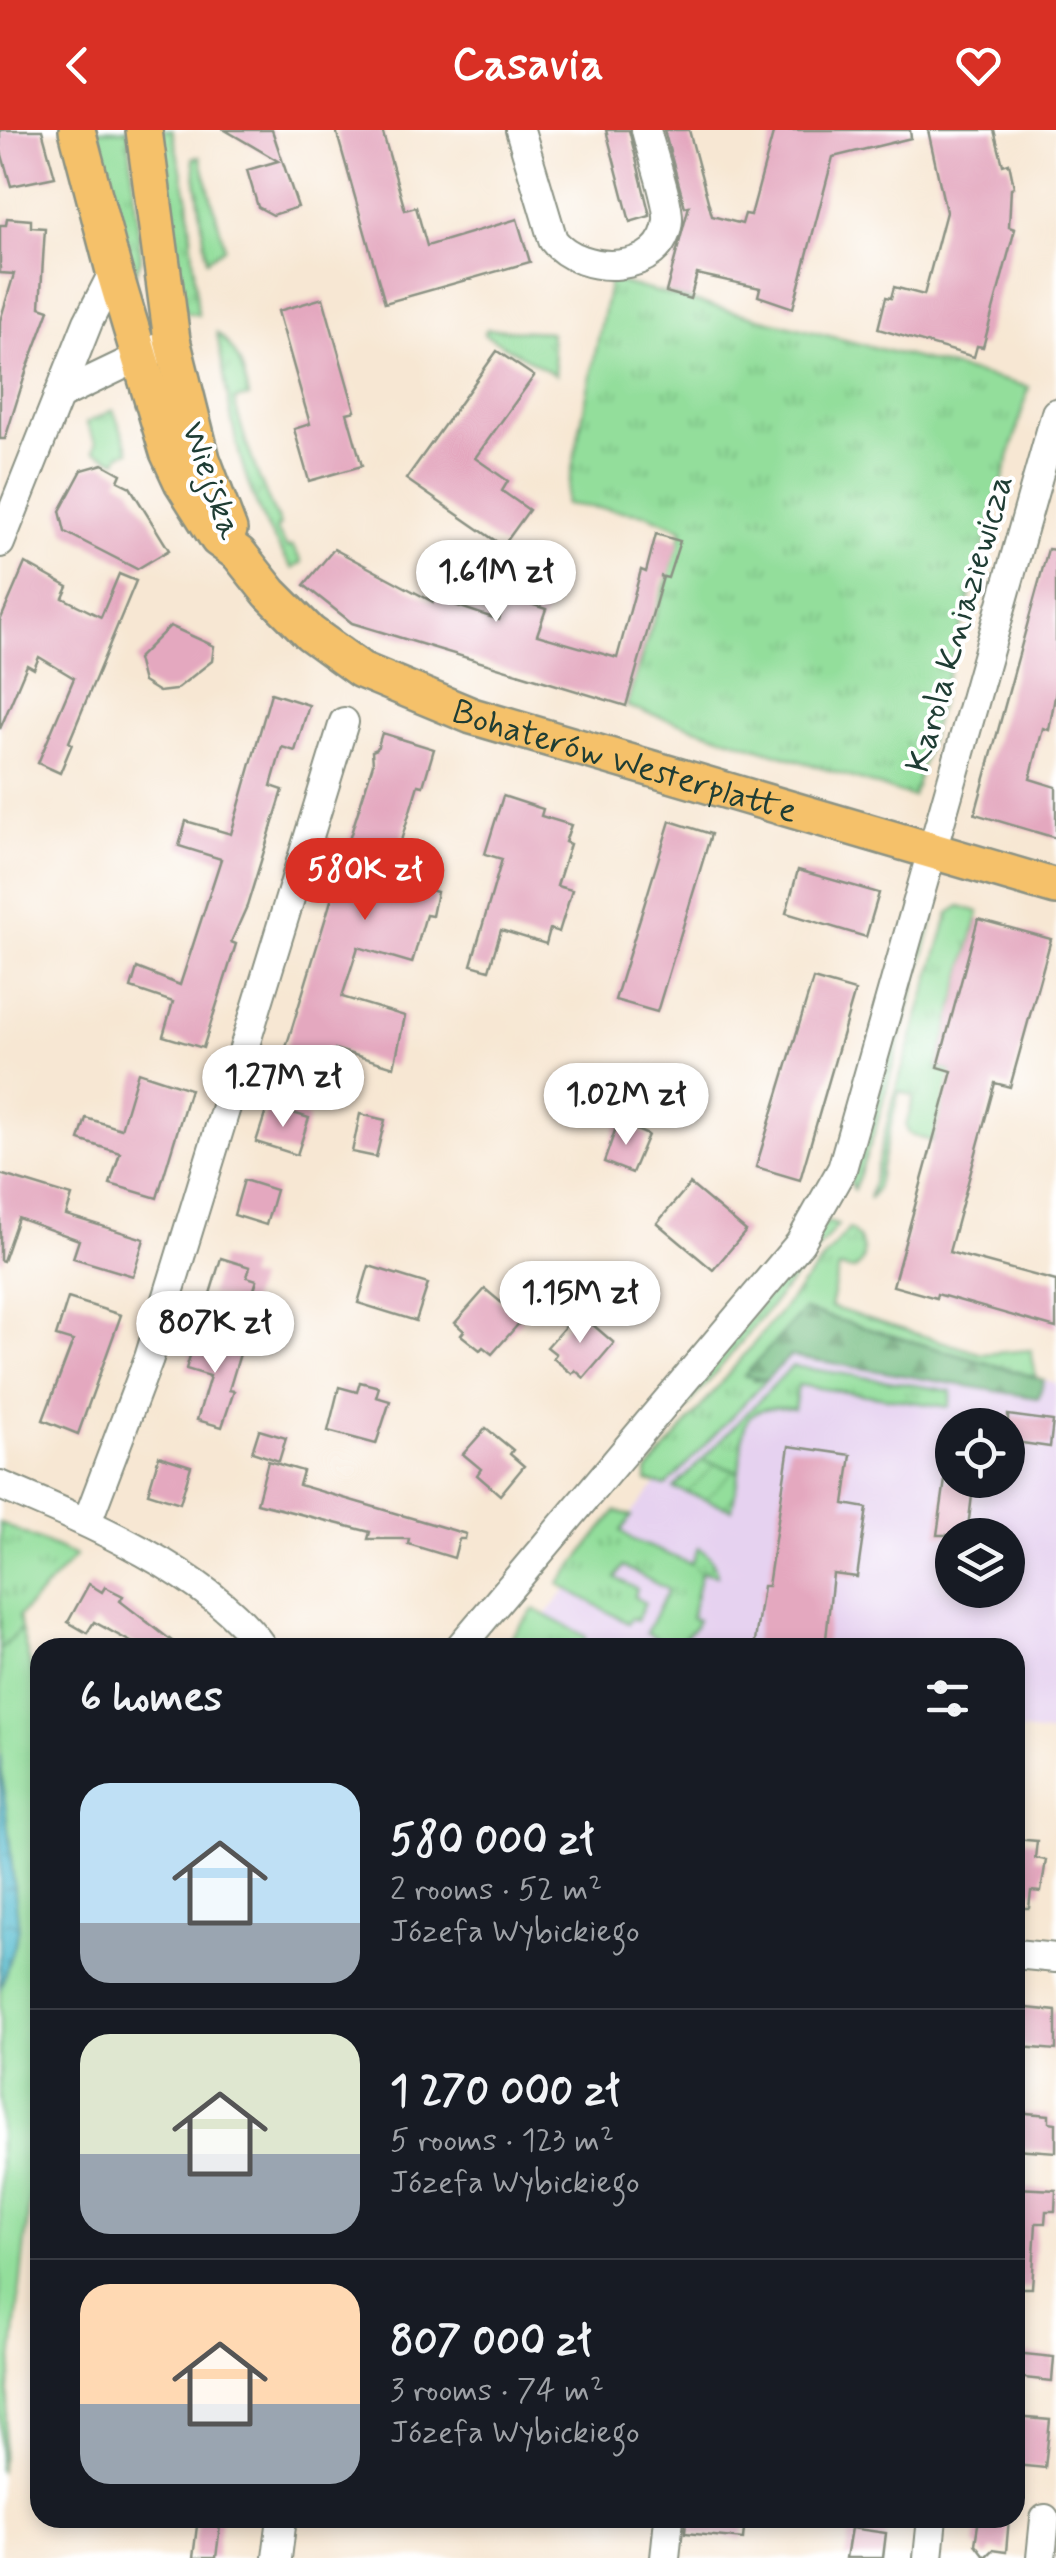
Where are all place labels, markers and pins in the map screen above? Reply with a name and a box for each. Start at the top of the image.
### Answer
pin: 1.61M zł [393,540,599,625]
pin: 580K zł [273,838,457,923]
pin: 1.27M zł [180,1045,386,1130]
pin: 1.02M zł [523,1063,729,1148]
pin: 1.15M zł [477,1261,683,1346]
pin: 807K zł [123,1291,307,1376]

